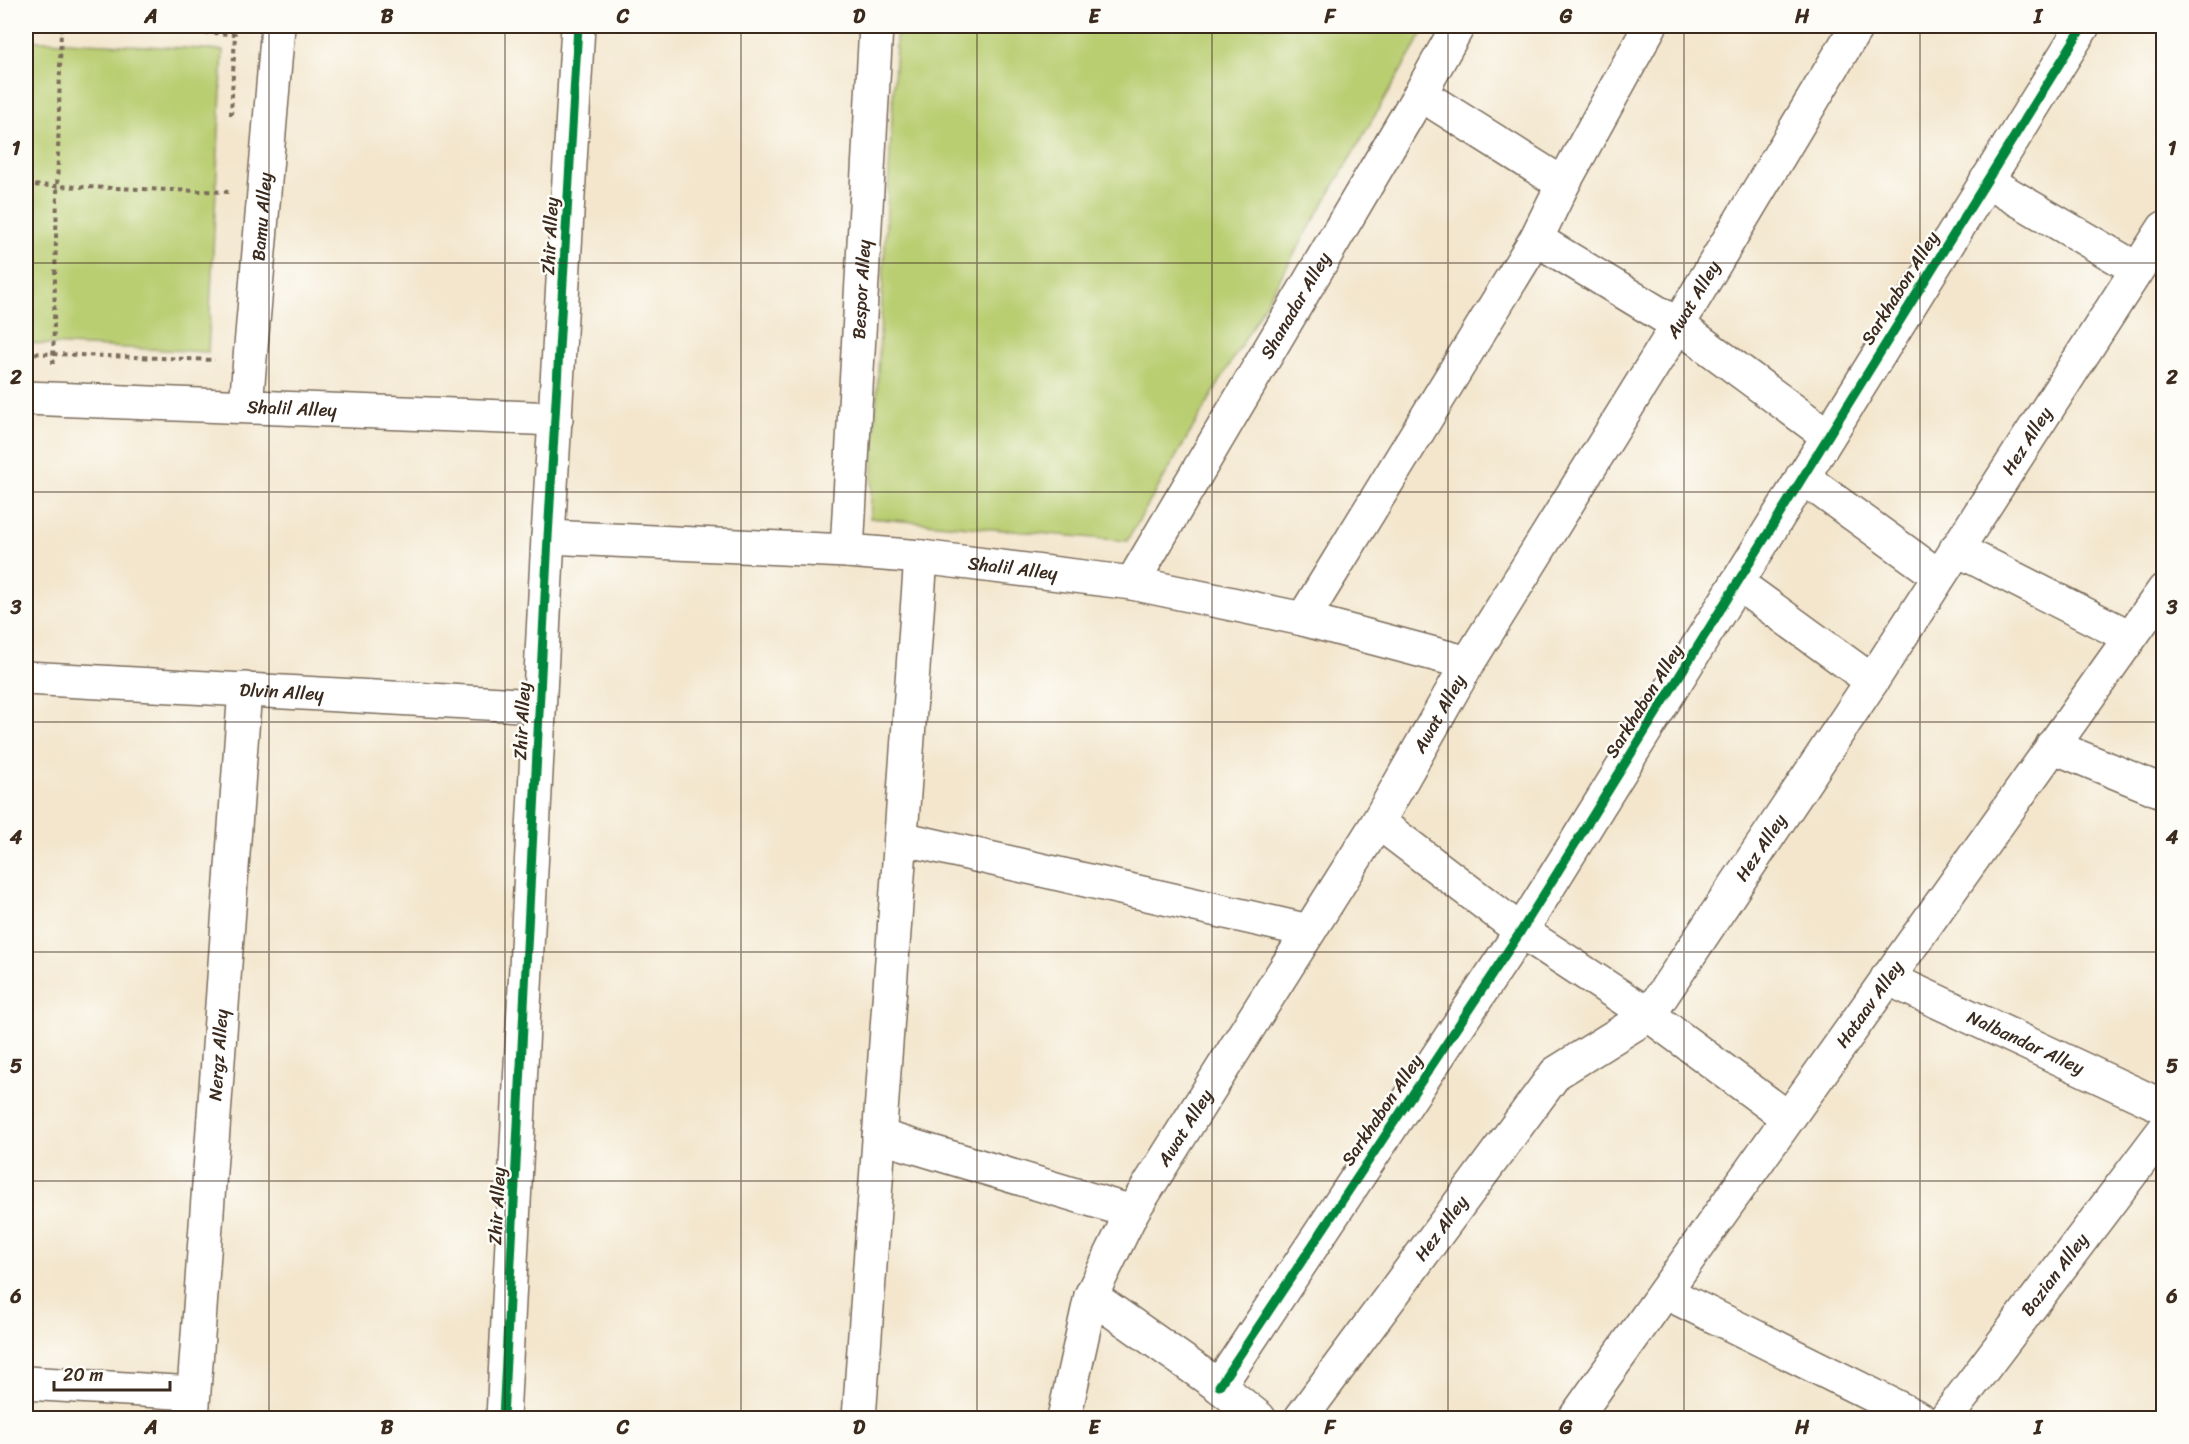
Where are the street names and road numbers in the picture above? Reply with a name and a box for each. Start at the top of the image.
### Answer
street label: Bamu Alley [242,170,282,262]
street label: Zhir Alley [532,196,568,276]
street label: Sarkhabon Alley [1852,224,1948,351]
street label: Bespor Alley [843,238,880,340]
street label: Shanadar Alley [1251,245,1340,365]
street label: Awat Alley [1657,254,1730,346]
street label: Shalil Alley [246,391,338,426]
street label: Hez Alley [1993,400,2061,481]
street label: Shalil Alley [966,547,1060,590]
street label: Sarkhabon Alley [1596,637,1692,764]
street label: Awat Alley [1404,668,1475,760]
street label: Dlvin Alley [239,674,325,710]
street label: Zhir Alley [504,681,540,761]
street label: Hez Alley [1726,806,1796,888]
street label: Hataav Alley [1827,953,1912,1055]
street label: Nalbandar Alley [1962,1001,2090,1084]
street label: Nergz Alley [199,1007,238,1102]
street label: Sarkhabon Alley [1333,1047,1432,1173]
street label: Awat Alley [1148,1082,1222,1174]
street label: Zhir Alley [479,1166,515,1246]
street label: Hez Alley [1406,1188,1477,1268]
street label: Bazian Alley [2012,1225,2097,1323]

